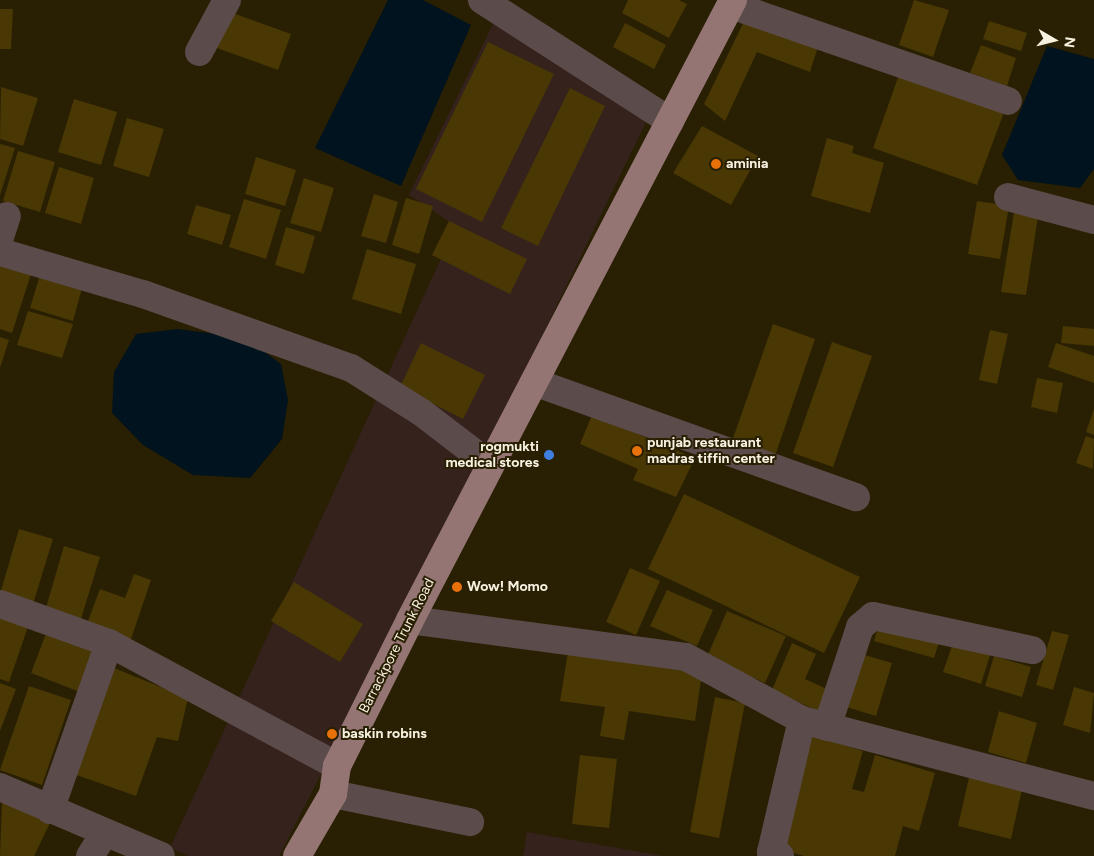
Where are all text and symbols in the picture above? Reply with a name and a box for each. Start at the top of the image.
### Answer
north arrow [1029,15,1079,65]
text: N [1060,36,1079,49]
place label: aminia [726,156,768,172]
marker: aminia [710,158,722,170]
place label: punjab restaurant madras tiffin center [647,435,775,468]
place label: rogmukti medical stores [445,439,539,472]
marker: punjab restaurant madras tiffin center [631,445,643,457]
marker: rogmukti medical stores [543,449,555,461]
street label: Barrackpore Trunk Road [356,576,438,716]
place label: Wow! Momo [467,579,548,595]
marker: Wow! Momo [451,581,463,593]
place label: baskin robins [342,726,427,742]
marker: baskin robins [326,728,338,740]

